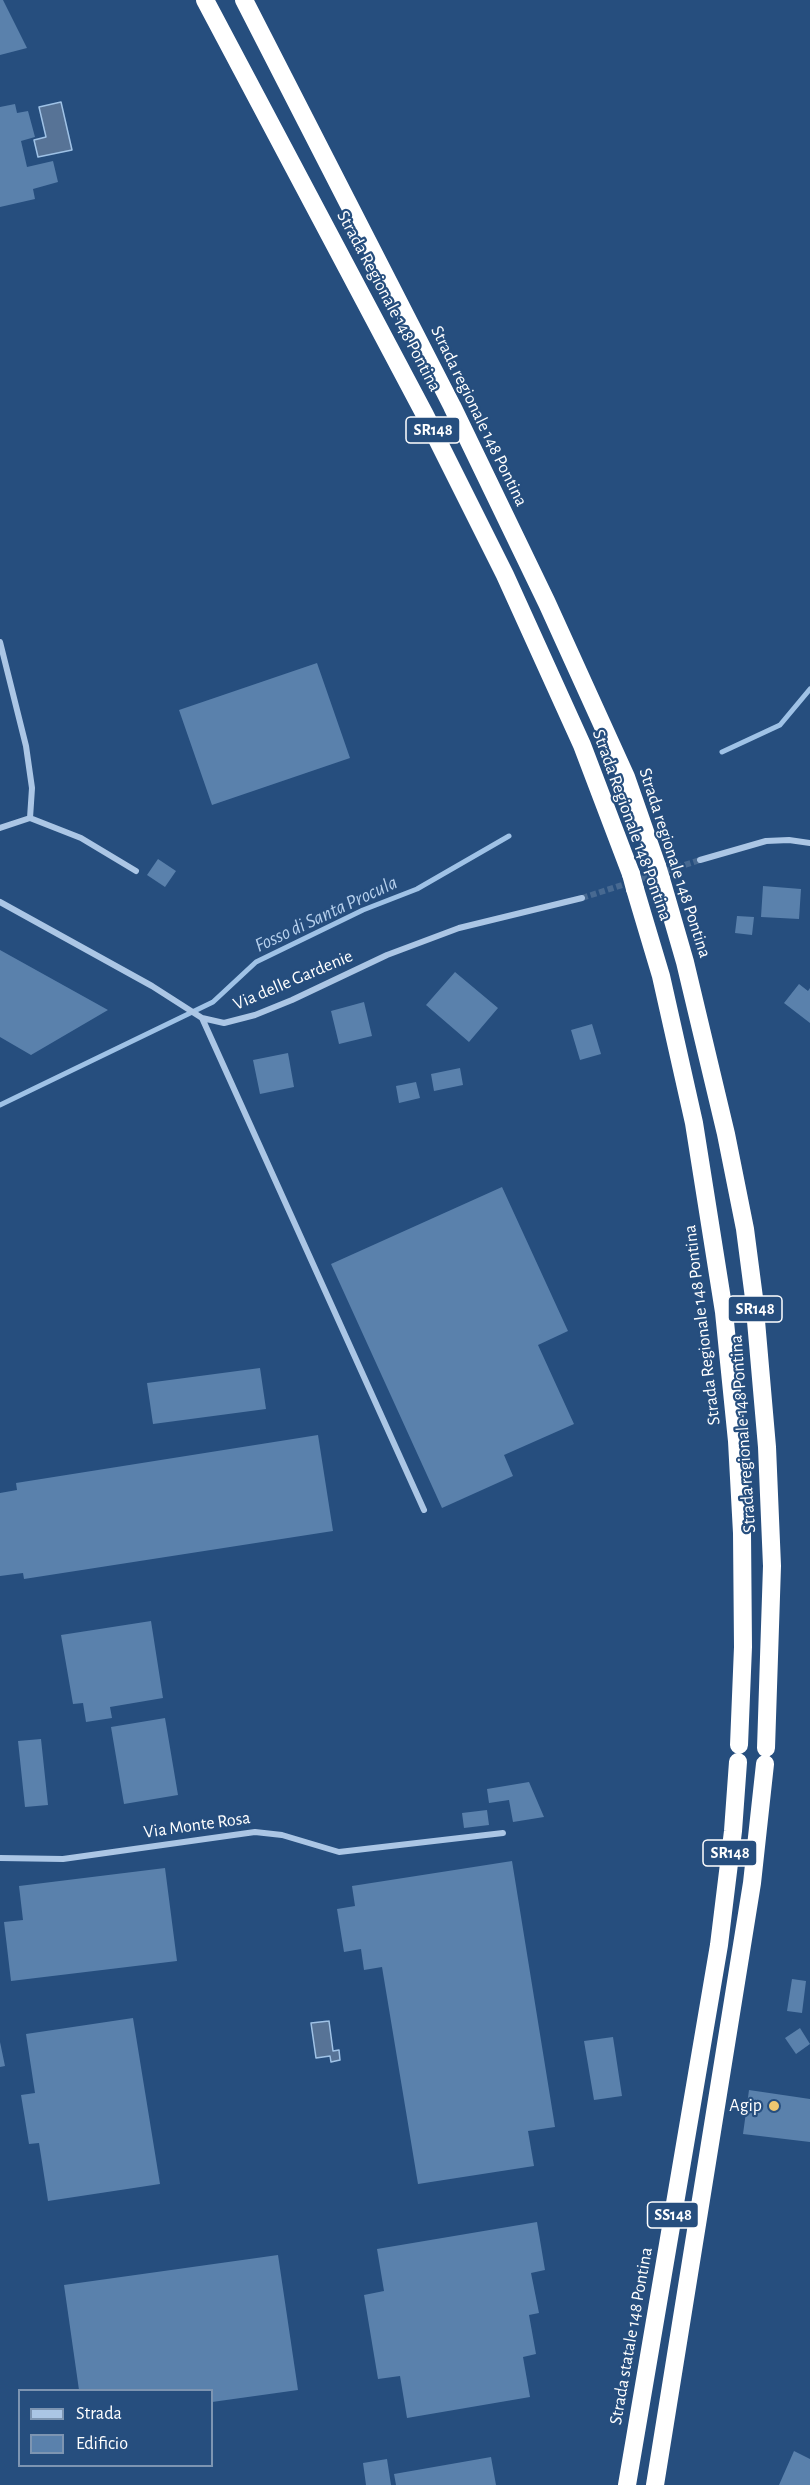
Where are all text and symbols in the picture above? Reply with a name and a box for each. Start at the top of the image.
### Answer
street label: Strada Regionale 148 Pontina [332,207,446,395]
street label: Strada regionale 148 Pontina [426,322,532,510]
road number: SR148 [406,417,460,443]
street label: Strada Regionale 148 Pontina [587,726,677,924]
street label: Strada regionale 148 Pontina [634,765,716,961]
water label: Fosso di Santa Procula [251,870,401,958]
street label: Via delle Gardenie [230,945,356,1015]
street label: Strada Regionale 148 Pontina [679,1223,725,1427]
road number: SR148 [728,1296,782,1322]
street label: Strada regionale 148 Pontina [725,1334,761,1534]
street label: Via Monte Rosa [142,1807,252,1843]
road number: SR148 [703,1840,757,1866]
place label: Agip [729,2095,762,2117]
marker: Agip [767,2099,781,2113]
road number: SS148 [648,2202,698,2228]
street label: Strada statale 148 Pontina [605,2246,657,2426]
legend [18,2389,213,2467]
text: Strada [76,2405,122,2423]
text: Edificio [76,2435,128,2453]

